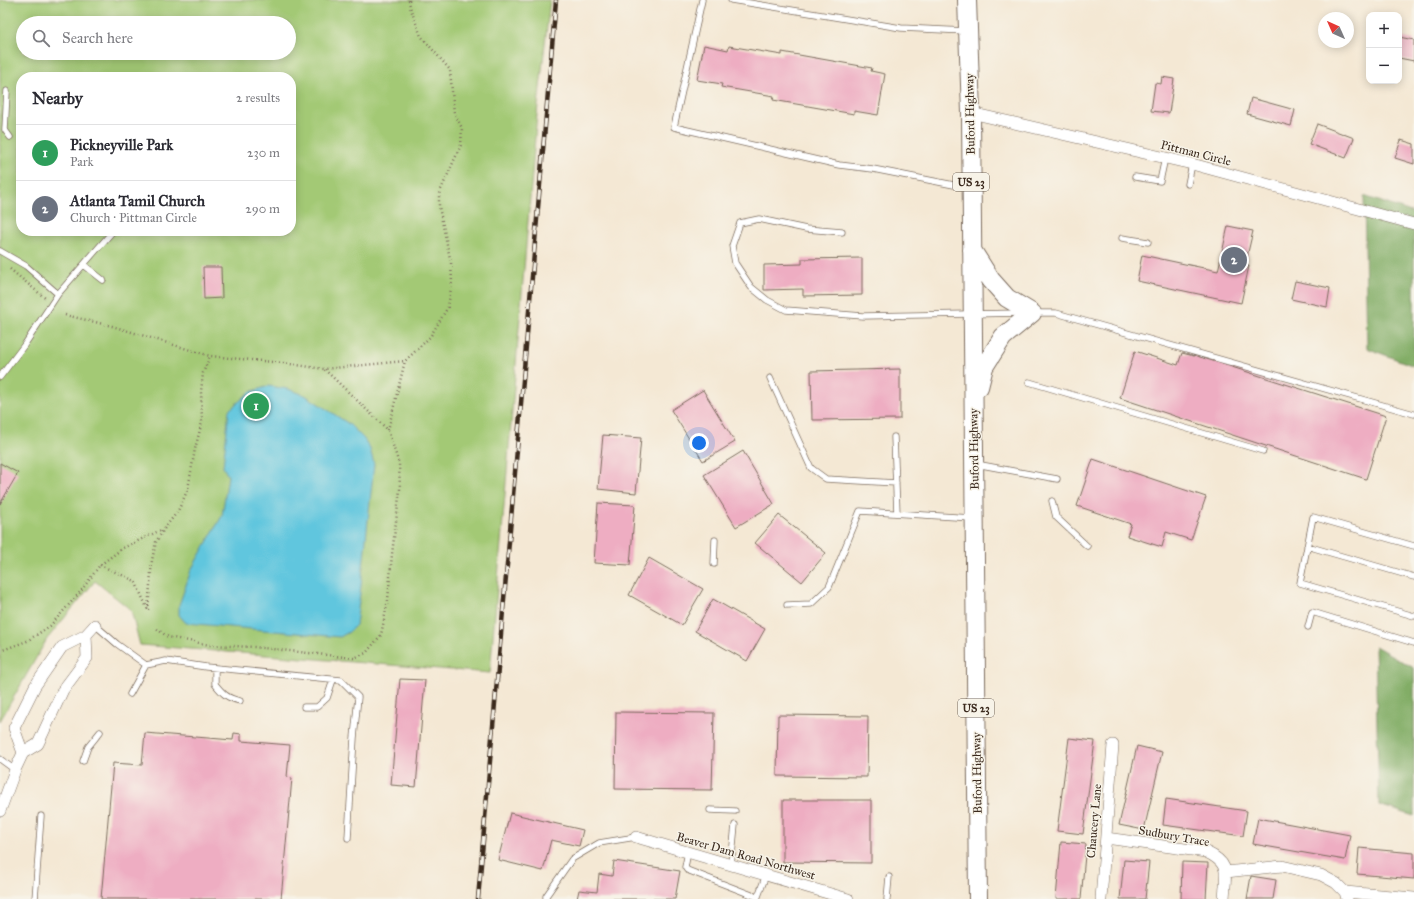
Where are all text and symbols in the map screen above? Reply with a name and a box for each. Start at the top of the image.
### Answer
north arrow [1318,12,1354,48]
map controls [1366,12,1402,84]
button: + [1366,12,1402,48]
search box [16,16,296,60]
icon: search [30,27,52,49]
text: Search here [62,29,133,47]
button: − [1366,48,1402,84]
street label: Buford Highway [962,73,979,155]
text: Nearby [32,88,83,109]
text: 2 results [236,90,280,106]
text: Pickneyville Park [70,136,173,154]
street label: Pittman Circle [1159,137,1233,169]
text: 1 [42,145,48,161]
text: 230 m [247,145,280,161]
text: Park [70,154,94,170]
road number: US 23 [953,173,989,191]
text: Atlanta Tamil Church [70,192,205,210]
text: 2 [42,201,48,217]
text: 290 m [245,201,280,217]
text: Church · Pittman Circle [70,210,197,226]
pin: 2 [1221,245,1247,275]
pin: 1 [243,391,269,421]
street label: Buford Highway [966,408,983,490]
your location [689,433,709,453]
road number: US 23 [958,699,994,717]
street label: Buford Highway [969,732,986,814]
street label: Chaucery Lane [1084,783,1104,859]
street label: Sudbury Trace [1137,823,1211,849]
street label: Beaver Dam Road Northwest [675,829,818,883]

